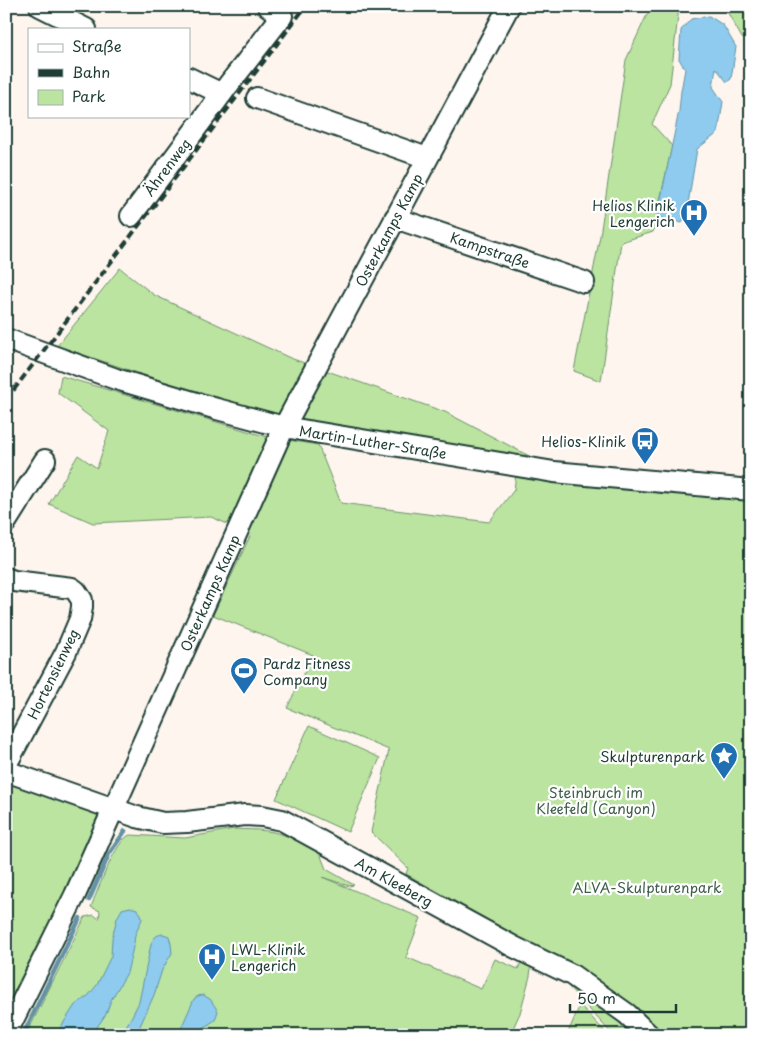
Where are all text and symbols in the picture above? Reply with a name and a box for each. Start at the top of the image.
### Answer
legend [28,28,190,118]
text: Straße [72,34,122,57]
text: Bahn [72,60,110,83]
text: Park [72,84,106,107]
street label: Ährenweg [138,134,196,200]
street label: Osterkamps Kamp [350,170,428,290]
place label: Helios Klinik Lengerich [592,195,675,232]
hospital icon: Helios Klinik Lengerich [679,198,709,237]
street label: Kampstraße [447,227,533,273]
street label: Martin-Luther-Straße [298,420,448,464]
bus stop icon: Helios-Klinik [630,426,660,465]
place label: Helios-Klinik [541,431,626,452]
street label: Osterkamps Kamp [175,531,245,655]
street label: Hortensienweg [22,625,84,723]
place label: Pardz Fitness Company [263,653,351,690]
sports icon: Pardz Fitness Company [229,656,259,695]
place icon: Skulpturenpark [709,741,739,780]
place label: Skulpturenpark [600,746,705,767]
park label: Steinbruch im Kleefeld (Canyon) [536,782,656,819]
street label: Am Kleeberg [351,852,437,912]
park label: ALVA-Skulpturenpark [572,877,722,898]
place label: LWL-Klinik Lengerich [231,939,306,976]
hospital icon: LWL-Klinik Lengerich [197,942,227,981]
scale bar [570,981,676,1013]
text: 50 m [577,986,616,1009]

